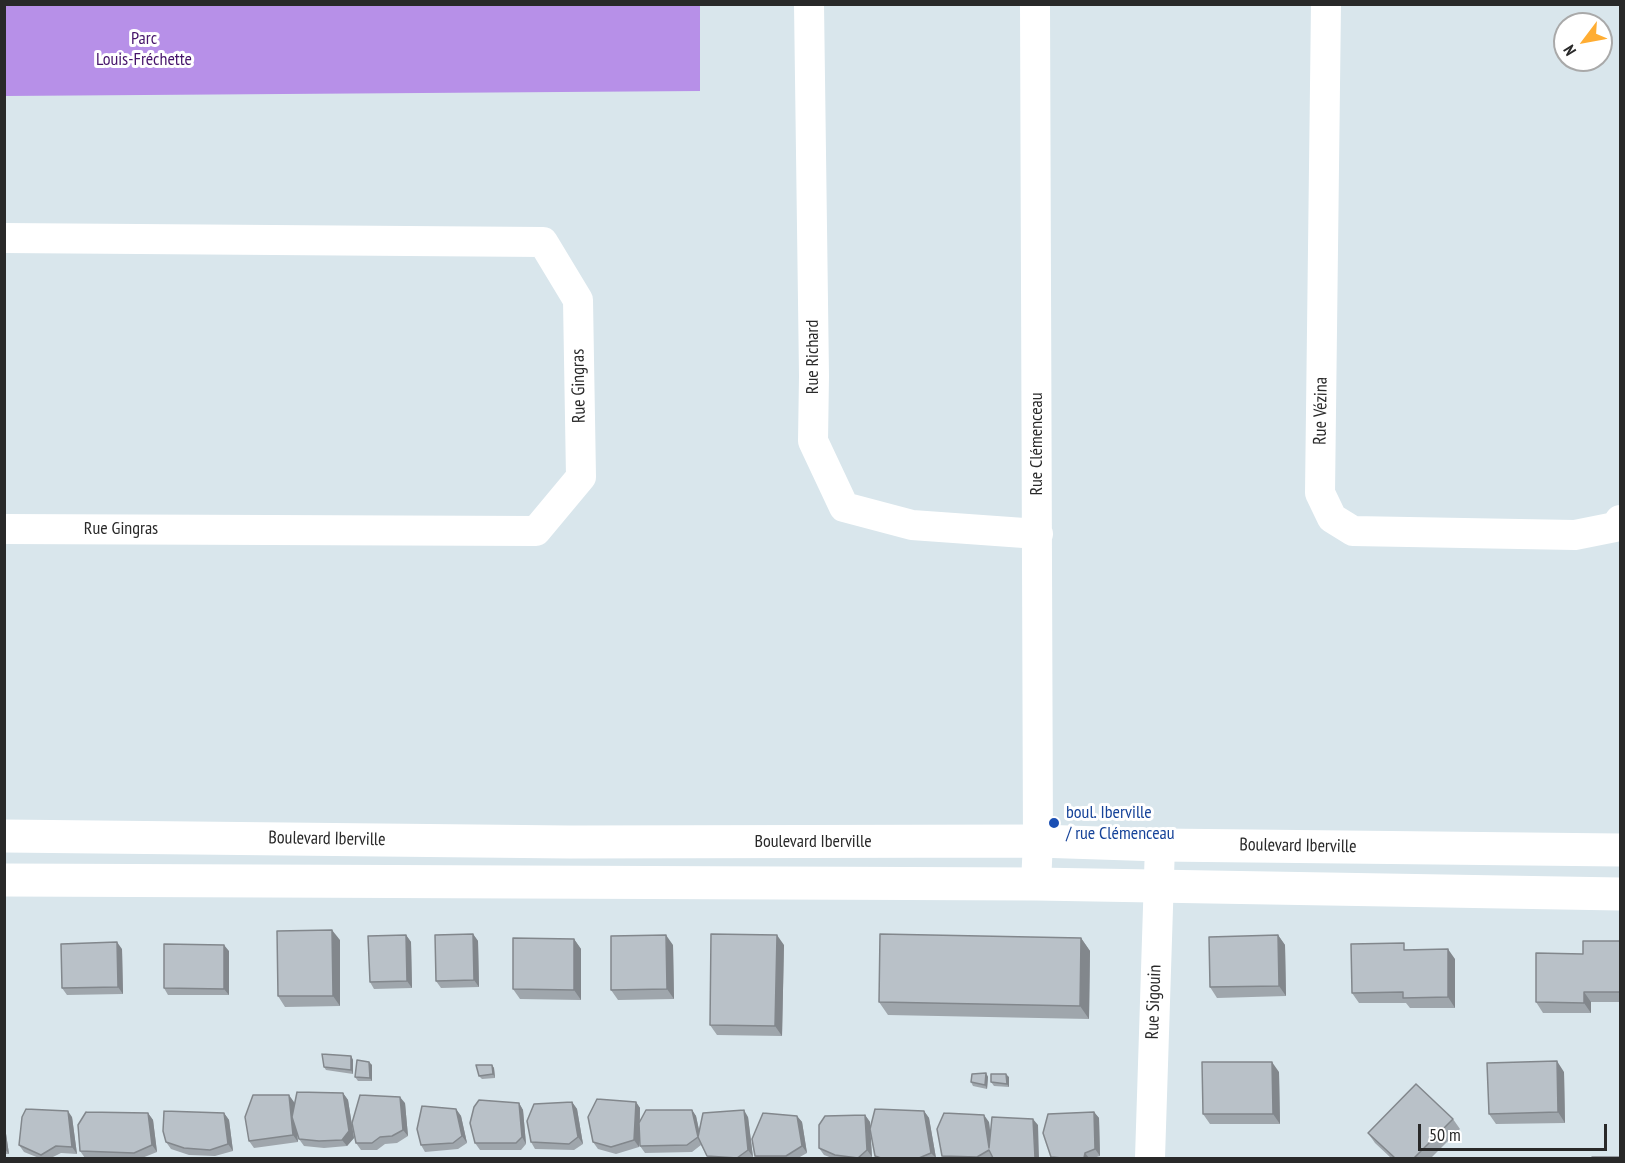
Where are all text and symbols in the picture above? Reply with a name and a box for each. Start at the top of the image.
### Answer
north arrow [1553,12,1613,72]
park label: Parc Louis-Fréchette [96,28,192,70]
text: N [1559,42,1580,59]
street label: Rue Richard [802,320,824,394]
street label: Rue Gingras [568,349,590,423]
street label: Rue Vézina [1310,377,1332,445]
street label: Rue Clémenceau [1026,392,1048,496]
street label: Rue Gingras [84,518,158,540]
place label: boul. Iberville / rue Clémenceau [1066,802,1175,844]
marker: boul. Iberville / rue Clémenceau [1047,816,1061,830]
street label: Boulevard Iberville [268,827,386,851]
street label: Boulevard Iberville [754,831,872,853]
street label: Boulevard Iberville [1239,834,1357,858]
street label: Rue Sigouin [1142,964,1166,1040]
scale bar [1421,1112,1610,1150]
text: 50 m [1429,1123,1461,1146]

